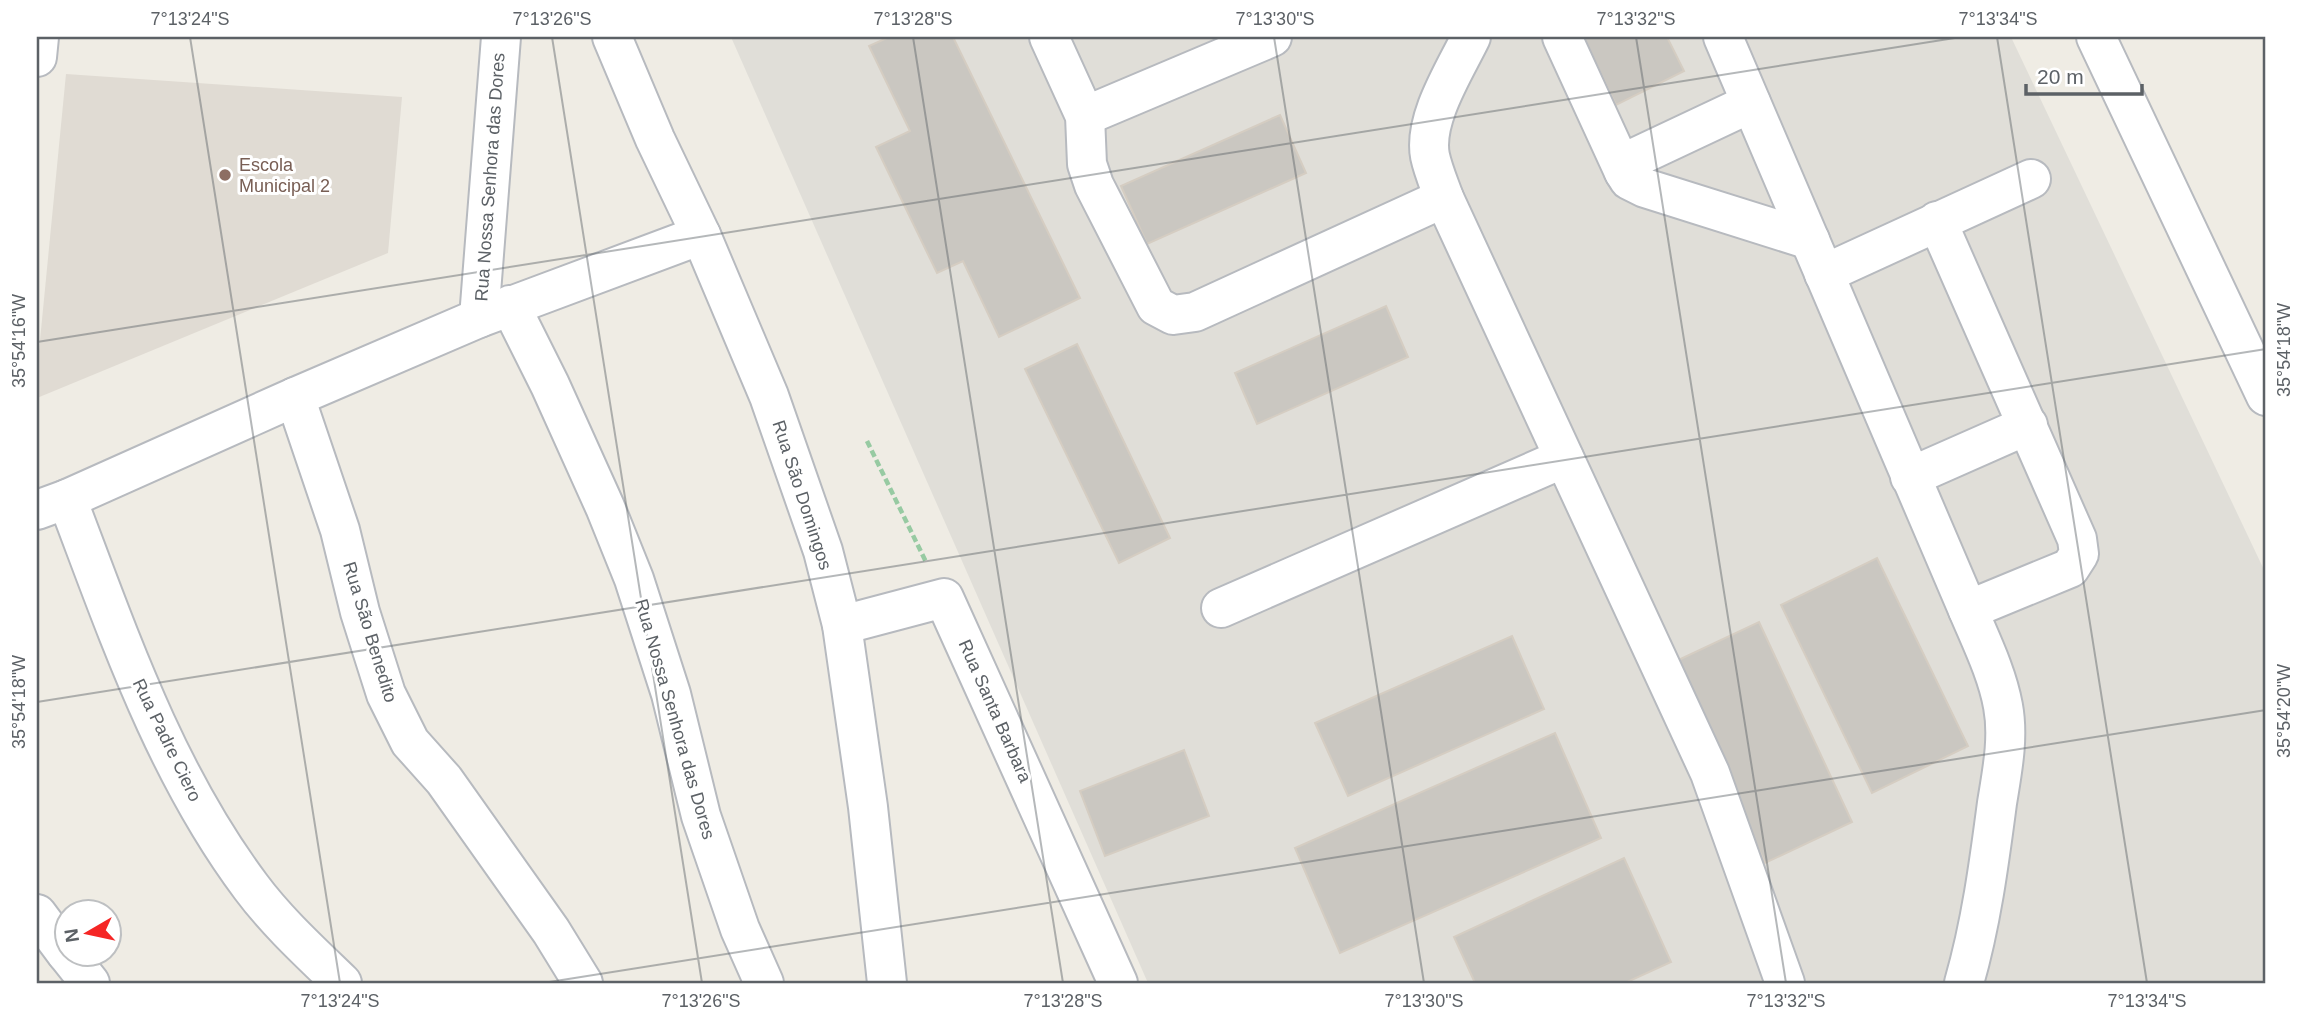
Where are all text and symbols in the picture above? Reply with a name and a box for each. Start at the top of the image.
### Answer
text: 7°13'24"S [150,9,230,29]
text: 7°13'26"S [512,9,592,29]
text: 7°13'28"S [873,9,953,29]
text: 7°13'30"S [1235,9,1315,29]
text: 7°13'32"S [1596,9,1676,29]
text: 7°13'34"S [1958,9,2038,29]
street label: Rua Nossa Senhora das Dores [471,52,509,302]
scale bar [2026,52,2142,96]
text: 20 m [2037,65,2084,88]
place label: Escola Municipal 2 [239,155,330,196]
marker: Escola Municipal 2 [217,167,233,183]
text: 35°54'16"W [9,294,29,388]
text: 35°54'18"W [2274,303,2294,397]
street label: Rua São Domingos [768,418,836,572]
street label: Rua São Benedito [339,559,401,705]
street label: Rua Nossa Senhora das Dores [631,596,719,842]
street label: Rua Santa Barbara [955,637,1036,786]
text: 35°54'18"W [9,655,29,749]
text: 35°54'20"W [2274,664,2294,758]
street label: Rua Padre Ciero [129,675,205,805]
north arrow [52,898,122,968]
text: N [60,927,83,944]
text: 7°13'24"S [300,991,380,1011]
text: 7°13'26"S [661,991,741,1011]
text: 7°13'28"S [1023,991,1103,1011]
text: 7°13'30"S [1384,991,1464,1011]
text: 7°13'32"S [1746,991,1826,1011]
text: 7°13'34"S [2107,991,2187,1011]

